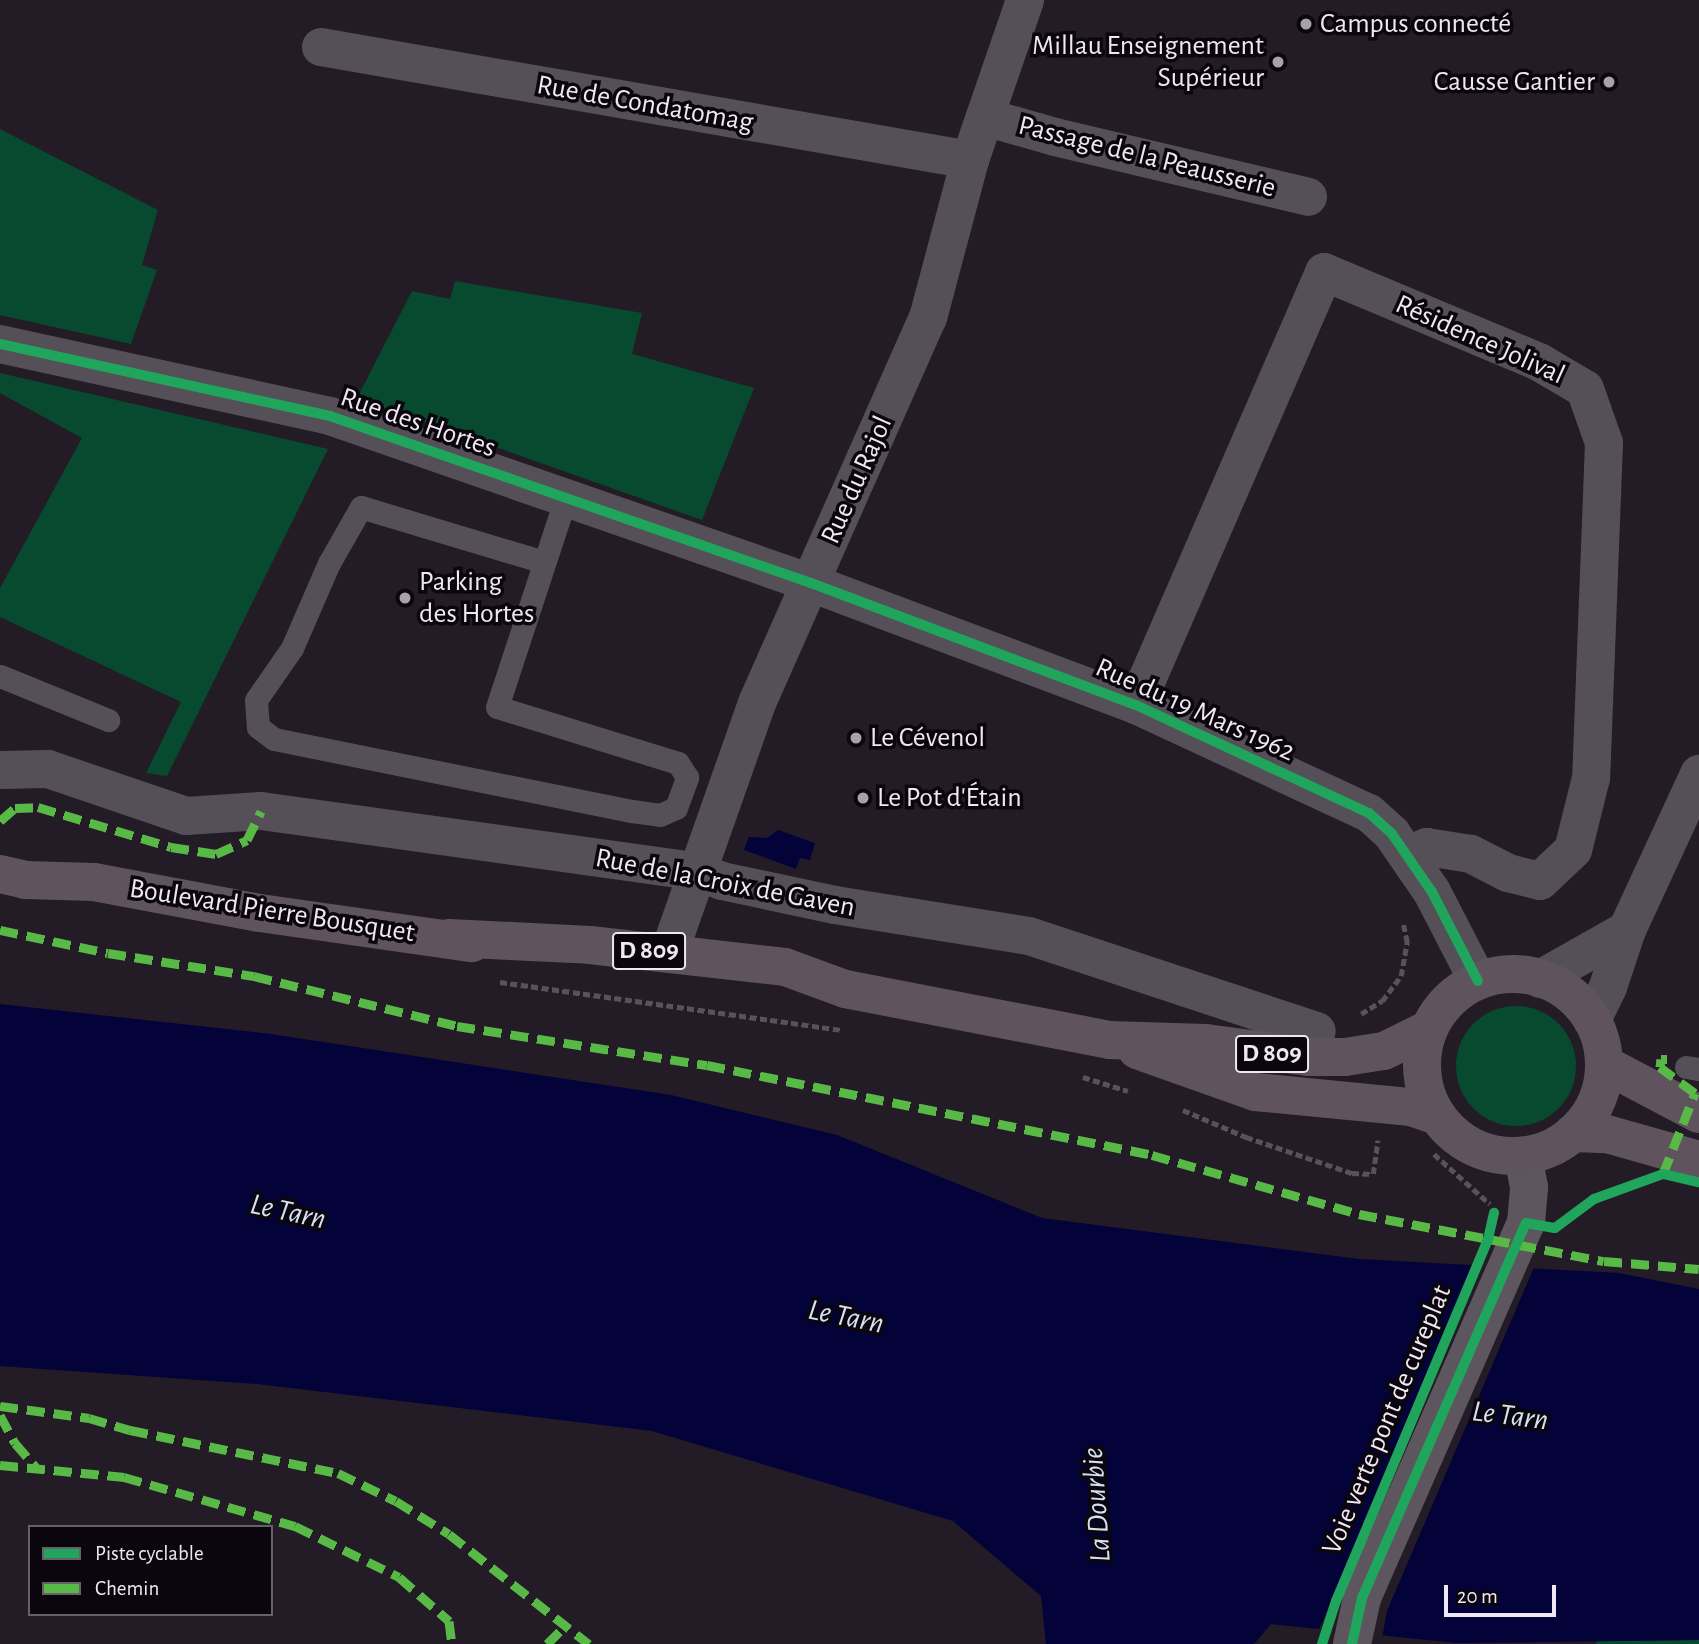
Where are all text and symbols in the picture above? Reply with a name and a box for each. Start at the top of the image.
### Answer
place label: Campus connecté [1320,7,1511,41]
marker: Campus connecté [1298,16,1314,32]
place label: Millau Enseignement Supérieur [1032,29,1264,95]
marker: Millau Enseignement Supérieur [1270,54,1286,70]
place label: Causse Gantier [1434,65,1595,99]
street label: Rue de Condatomag [534,68,756,140]
marker: Causse Gantier [1601,74,1617,90]
street label: Passage de la Peausserie [1015,109,1279,205]
street label: Résidence Jolival [1390,288,1570,392]
street label: Rue des Hortes [336,381,500,465]
street label: Rue du Rajol [814,411,900,549]
place label: Parking des Hortes [419,565,534,631]
marker: Parking des Hortes [397,590,413,606]
street label: Rue du 19 Mars 1962 [1090,651,1300,769]
place label: Le Cévenol [870,721,985,755]
marker: Le Cévenol [848,730,864,746]
place label: Le Pot d'Étain [877,781,1022,815]
marker: Le Pot d'Étain [855,790,871,806]
street label: Rue de la Croix de Gaven [592,841,858,925]
street label: Boulevard Pierre Bousquet [127,872,417,950]
road number: D 809 [610,928,688,974]
road number: D 809 [1234,1032,1310,1077]
water label: Le Tarn [247,1186,329,1238]
street label: Voie verte pont de cureplat [1315,1280,1459,1560]
water label: Le Tarn [805,1292,887,1342]
water label: Le Tarn [1470,1393,1550,1439]
water label: La Dourbie [1075,1446,1119,1564]
legend [28,1525,273,1616]
text: Piste cyclable [95,1543,204,1564]
scale bar [1447,1570,1559,1614]
text: Chemin [95,1578,159,1599]
text: 20 m [1457,1586,1498,1607]

